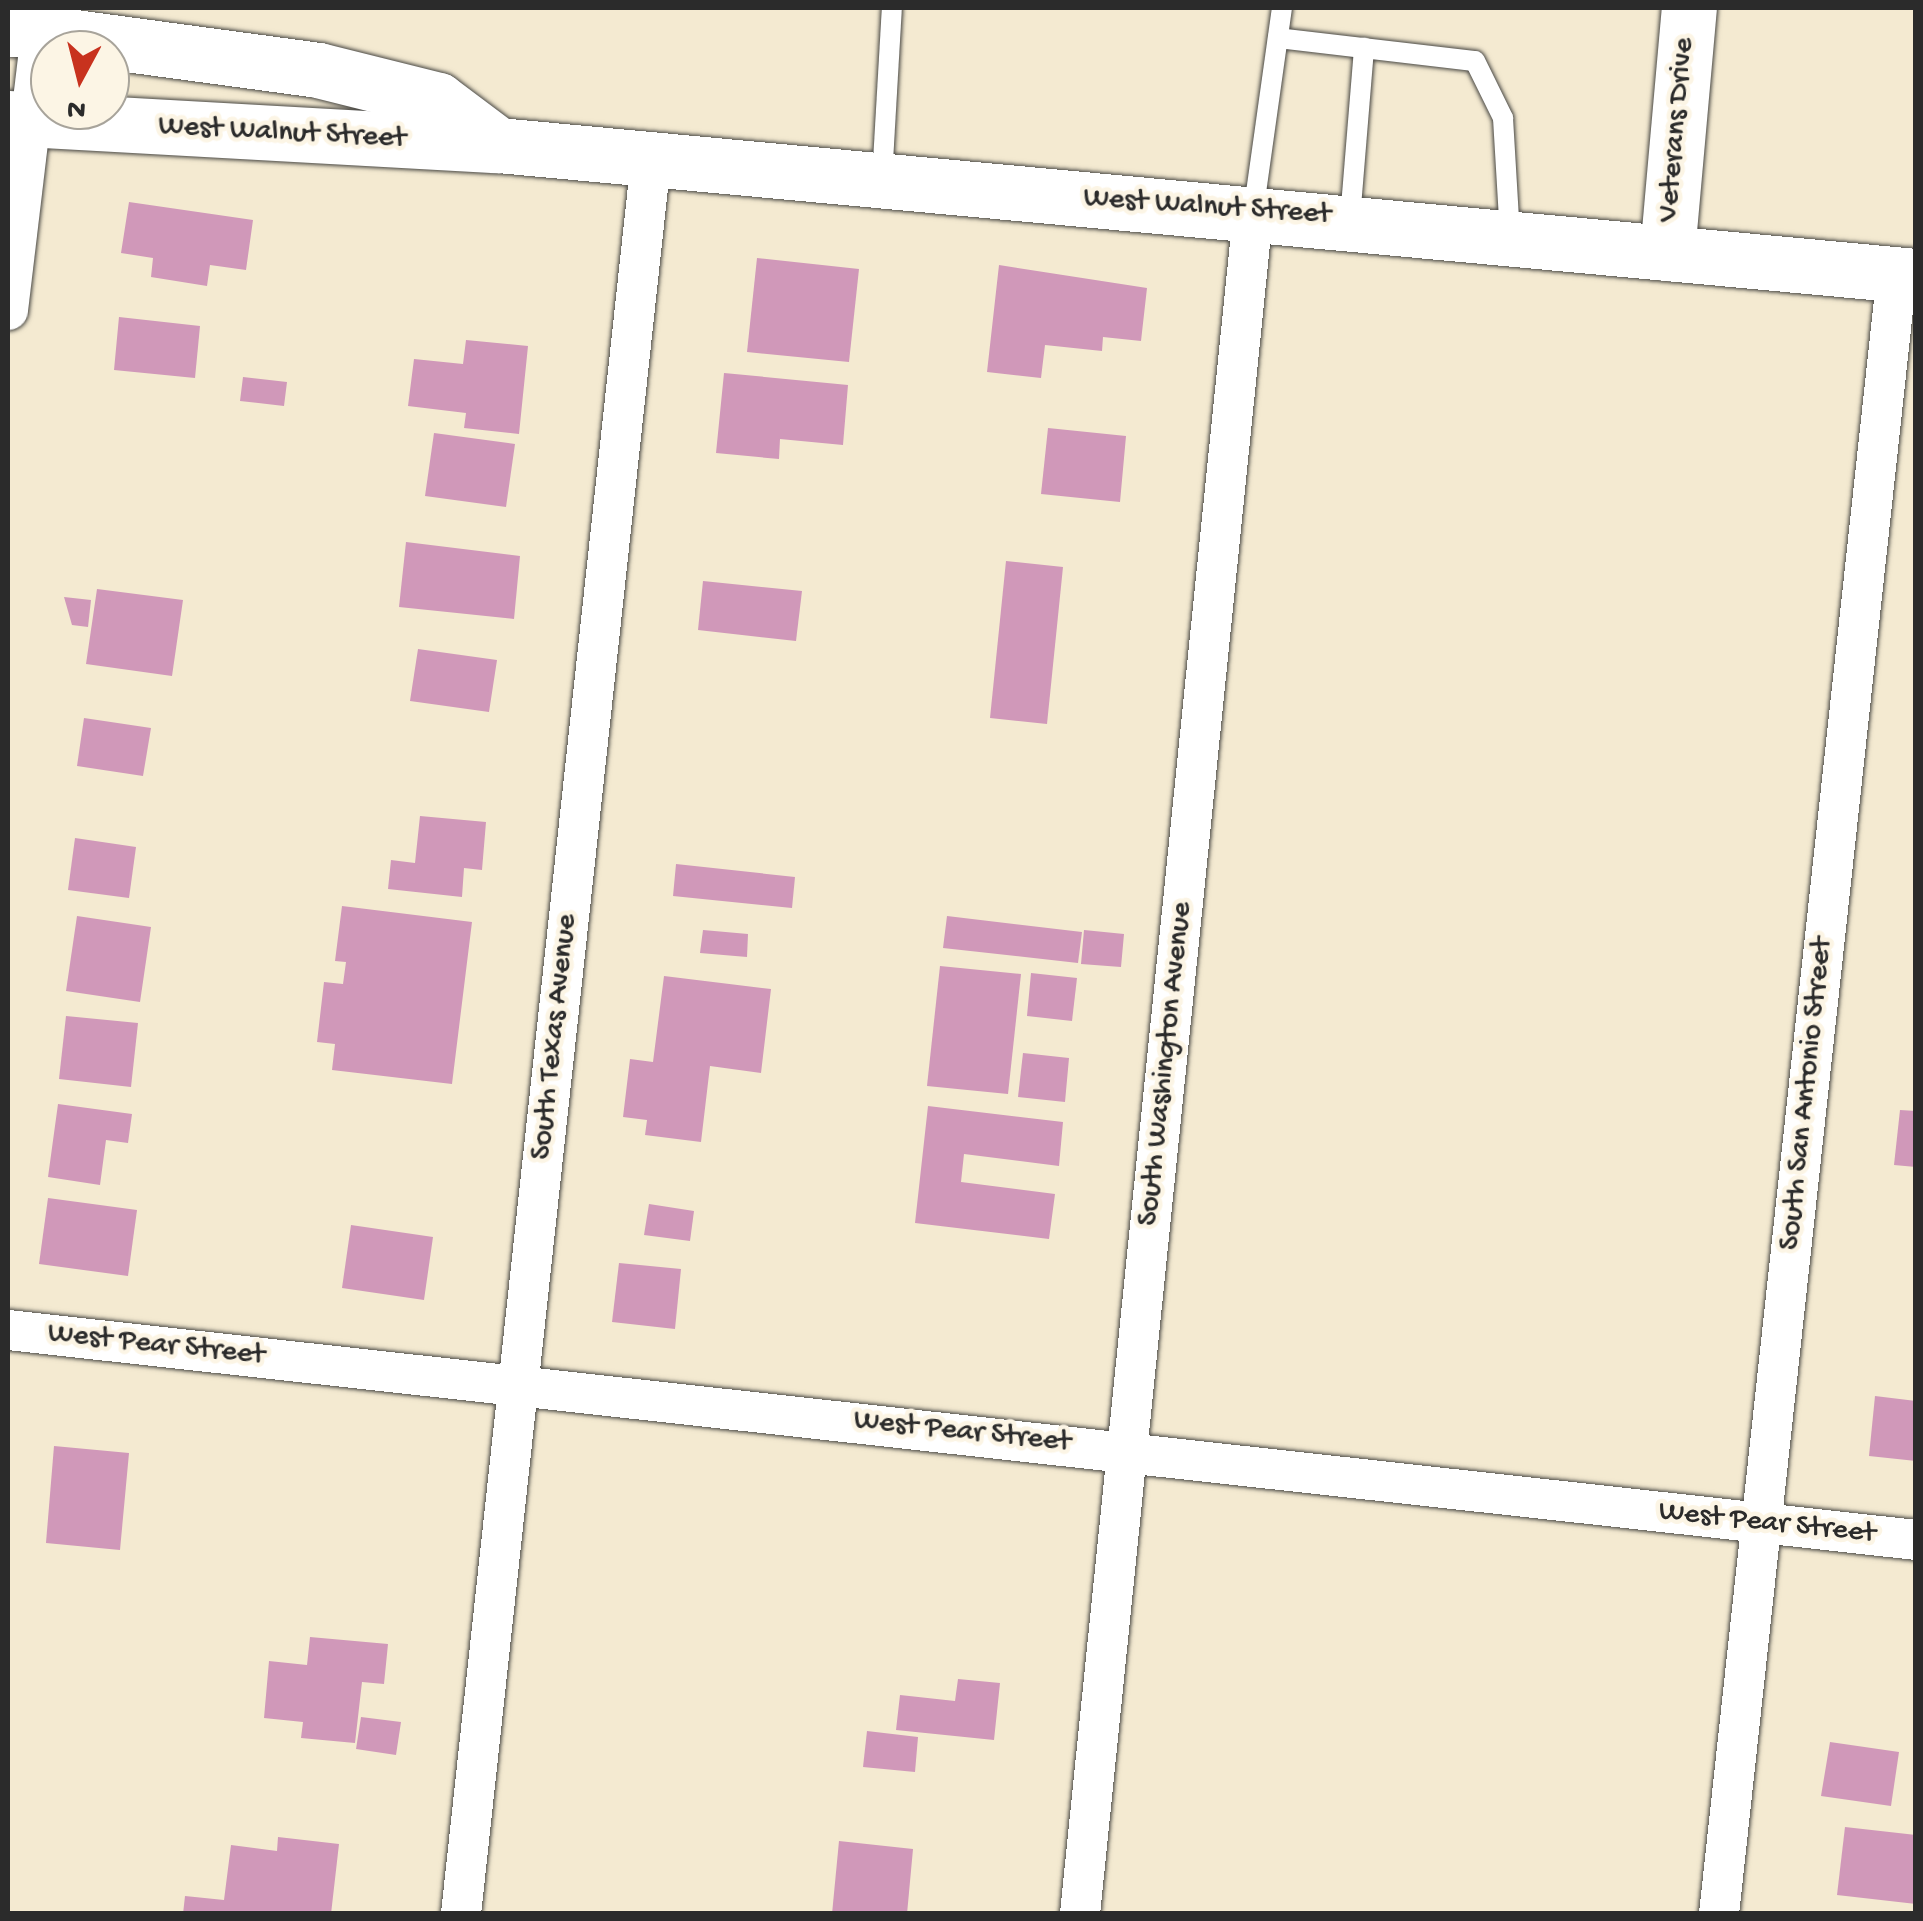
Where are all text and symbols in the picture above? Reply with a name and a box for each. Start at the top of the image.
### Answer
north arrow [30,30,130,130]
street label: Veterans Drive [1652,36,1704,224]
text: N [65,91,88,126]
street label: West Walnut Street [157,110,407,158]
street label: West Walnut Street [1082,181,1332,235]
street label: South Washington Avenue [1132,900,1202,1228]
street label: South Texas Avenue [525,912,587,1162]
street label: South San Antonio Street [1774,936,1842,1252]
street label: West Pear Street [46,1317,266,1375]
street label: West Pear Street [852,1404,1072,1462]
street label: West Pear Street [1657,1495,1877,1553]

